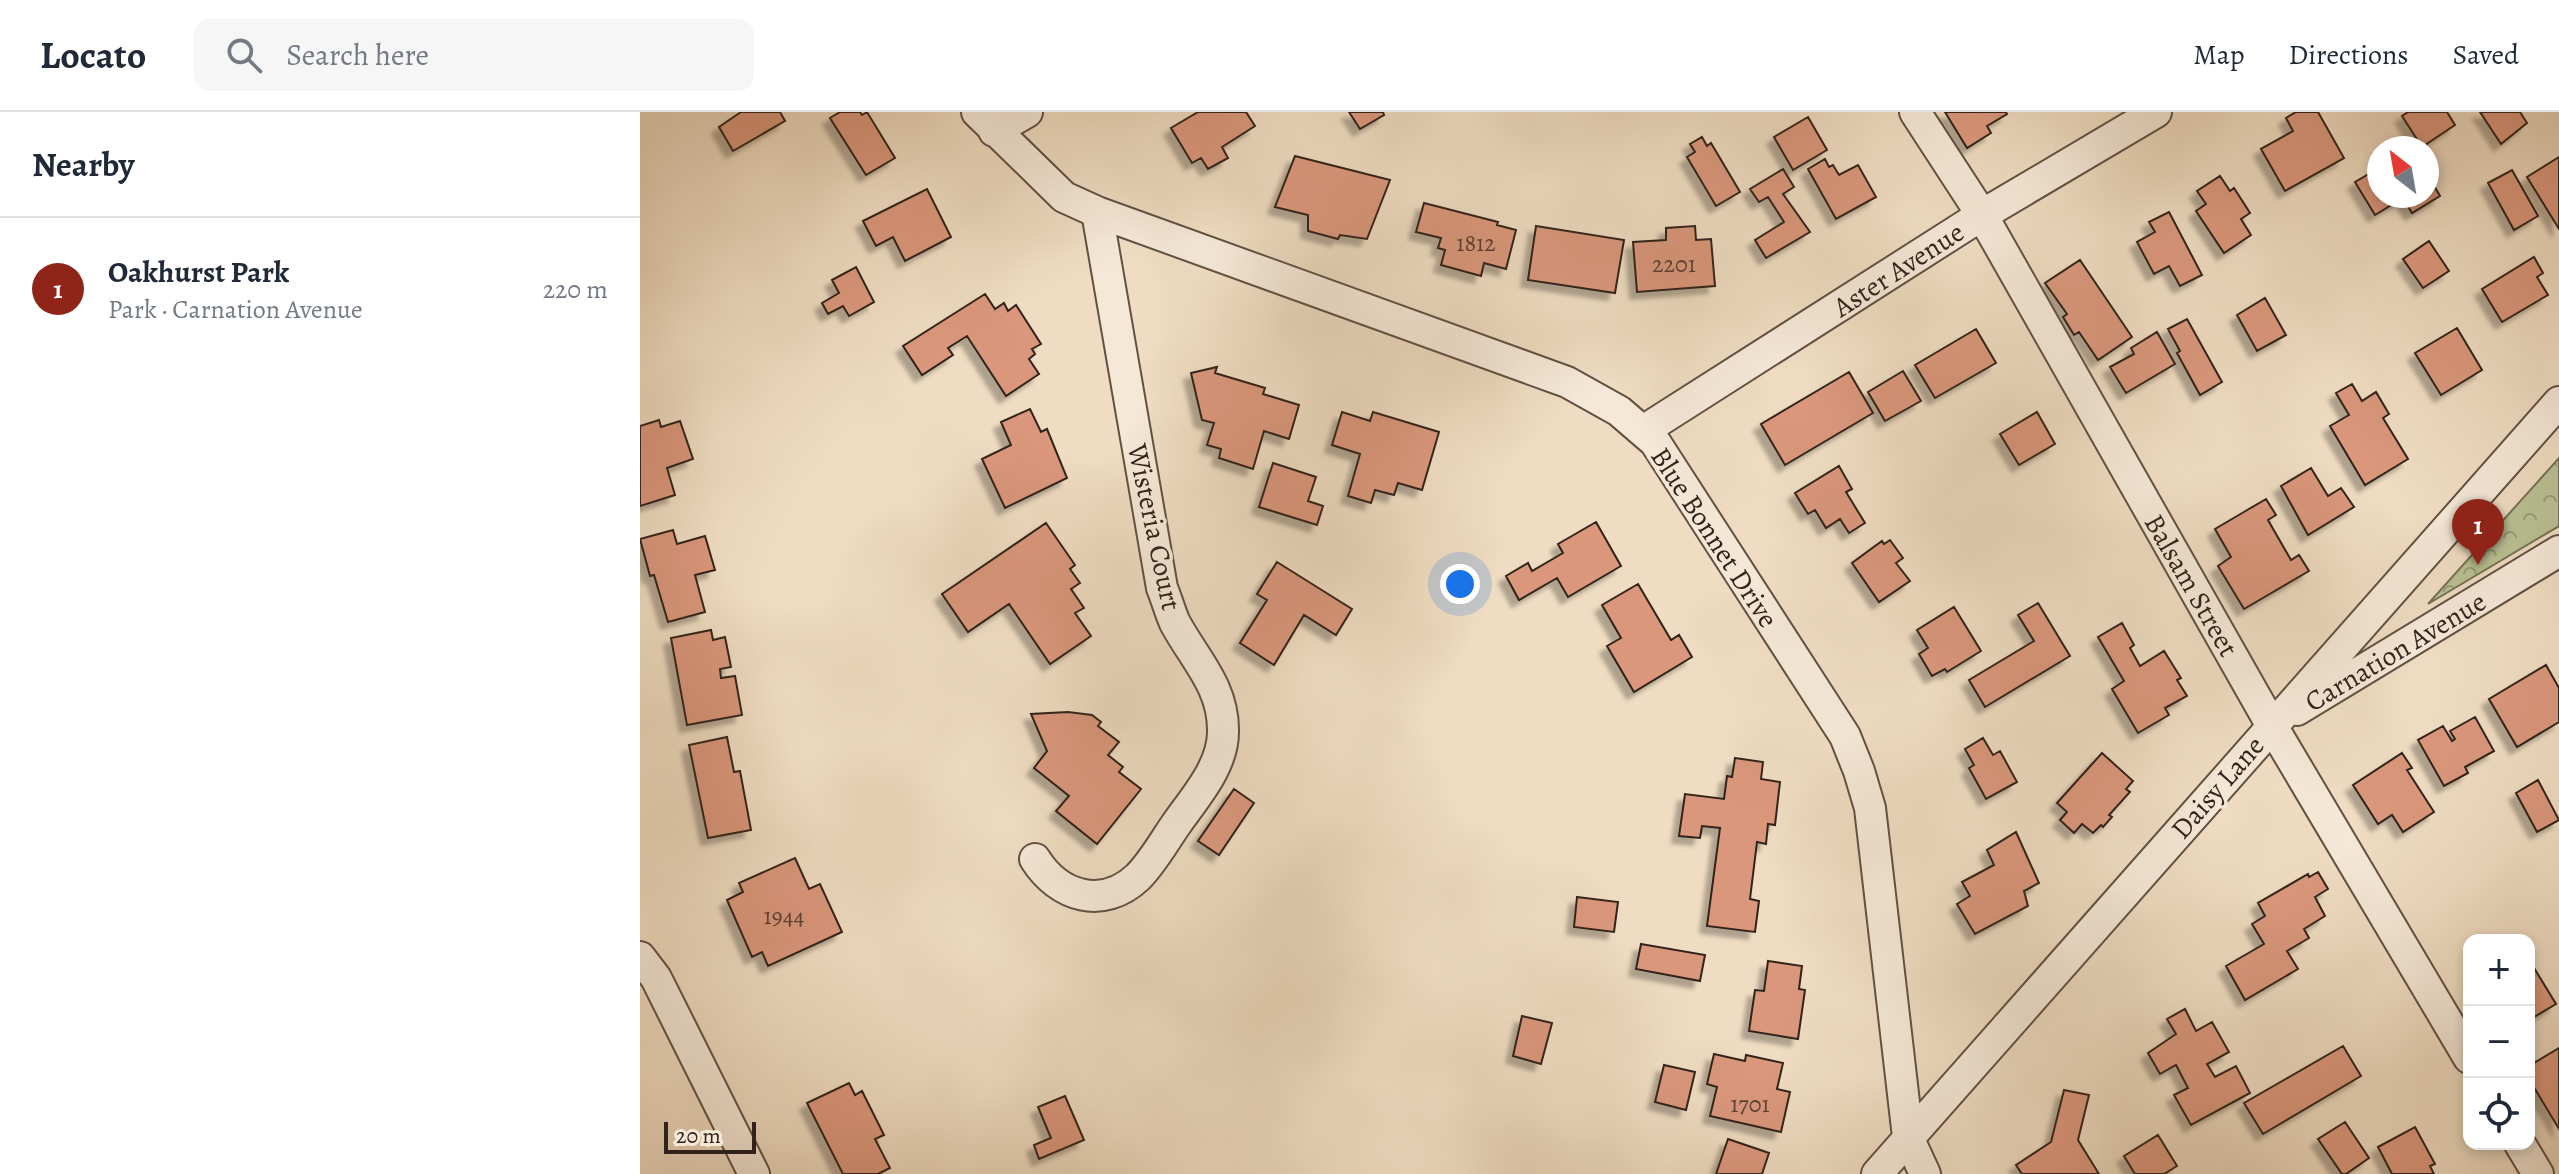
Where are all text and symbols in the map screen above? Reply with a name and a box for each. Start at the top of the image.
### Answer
search box [194,19,754,91]
text: Locato [40,29,146,81]
icon: search [222,33,266,77]
text: Search here [286,35,429,75]
text: Map [2193,36,2244,74]
text: Directions [2288,36,2409,74]
text: Saved [2453,36,2519,74]
north arrow [2367,136,2439,208]
text: Nearby [32,141,135,188]
street label: Aster Avenue [1825,213,1971,327]
house number: 1812 [1456,227,1496,259]
house number: 2201 [1652,248,1696,280]
text: Oakhurst Park [108,252,289,292]
text: 1 [53,272,63,307]
text: 220 m [543,272,608,307]
text: Park · Carnation Avenue [108,292,363,327]
street label: Wisteria Court [1118,440,1190,614]
street label: Blue Bonnet Drive [1642,440,1787,635]
pin: 1 [2452,499,2504,565]
street label: Balsam Street [2135,507,2247,664]
your location [1440,564,1480,604]
street label: Carnation Avenue [2298,583,2493,721]
street label: Daisy Lane [2162,728,2273,847]
house number: 1944 [764,900,805,932]
map controls [2463,934,2535,1150]
button: + [2463,934,2535,1006]
button: − [2463,1006,2535,1078]
button: locate [2463,1078,2535,1150]
house number: 1701 [1730,1088,1770,1120]
scale bar [664,1118,756,1154]
text: 20 m [676,1121,721,1151]

